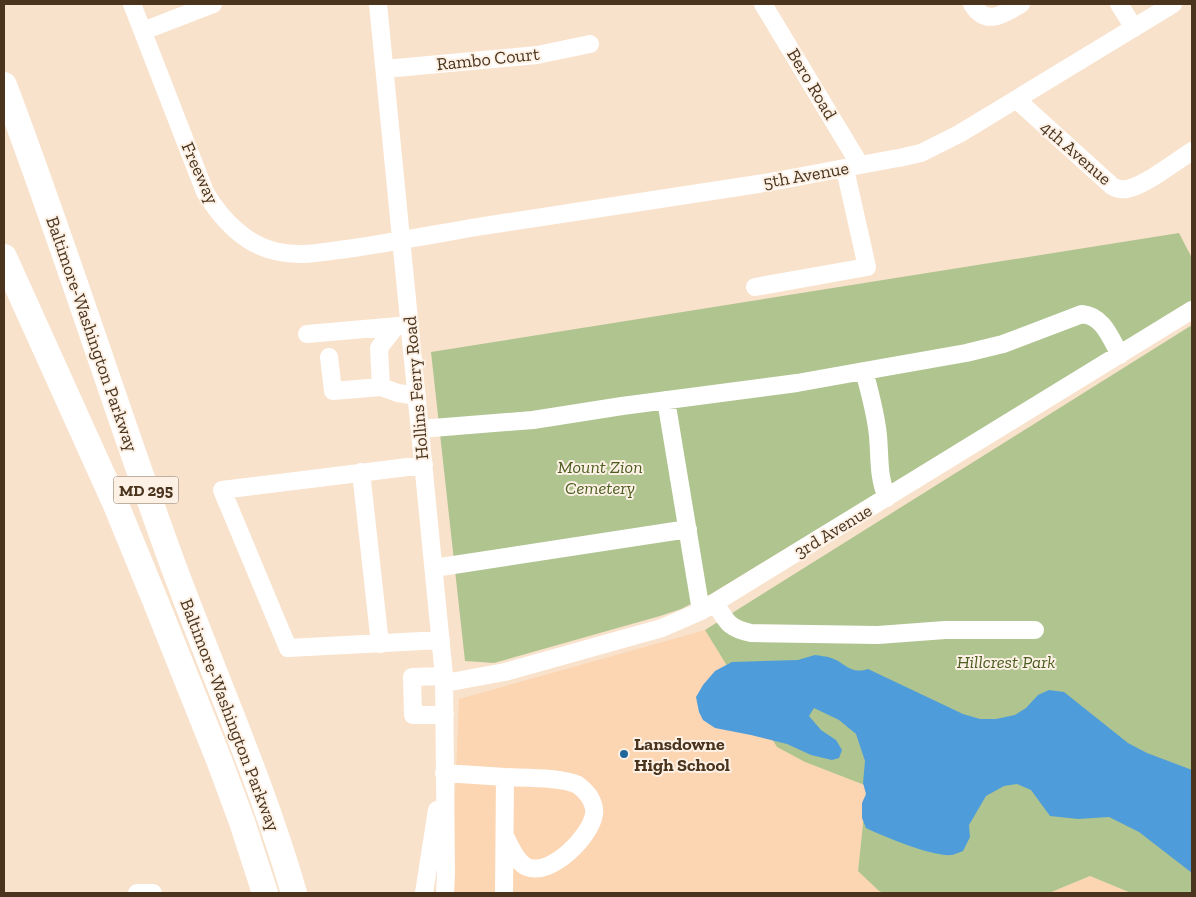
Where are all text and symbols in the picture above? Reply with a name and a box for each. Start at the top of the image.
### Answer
street label: Rambo Court [435,43,541,75]
street label: Bero Road [782,45,842,124]
street label: 4th Avenue [1036,116,1116,190]
street label: Freeway [177,139,224,208]
street label: 5th Avenue [762,157,850,193]
street label: Baltimore-Washington Parkway [41,213,143,455]
street label: Hollins Ferry Road [399,315,433,461]
park label: Mount Zion Cemetery [557,456,643,499]
road number: MD 295 [114,476,178,504]
street label: 3rd Avenue [790,499,876,563]
street label: Baltimore-Washington Parkway [175,596,285,835]
park label: Hillcrest Park [957,651,1055,673]
place label: Lansdowne High School [634,733,730,776]
marker: Lansdowne High School [618,748,630,760]

